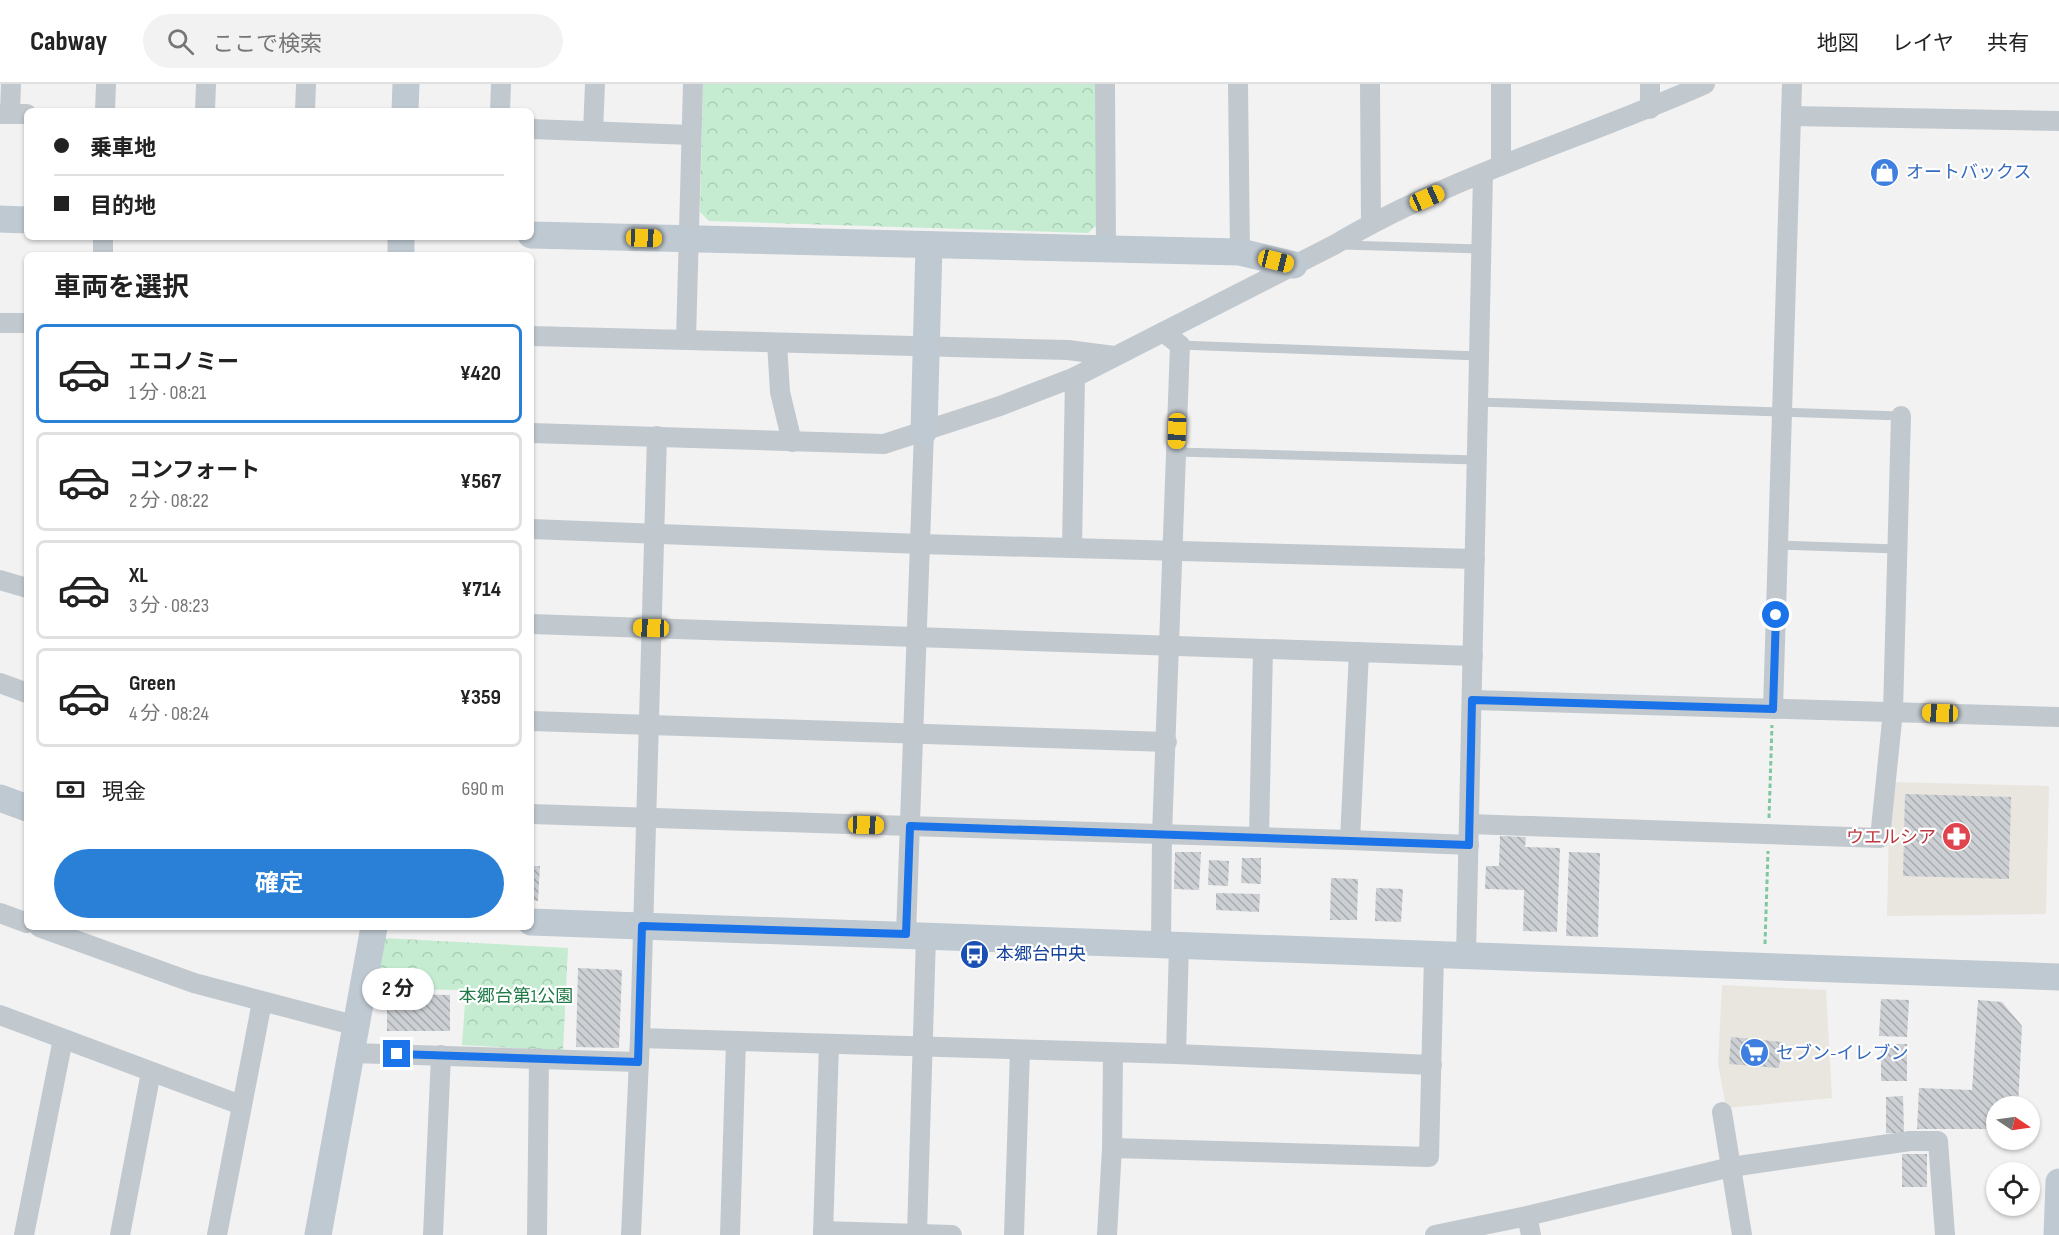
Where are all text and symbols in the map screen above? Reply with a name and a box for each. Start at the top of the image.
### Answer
search box [143,14,563,68]
text: Cabway [30,25,107,58]
icon: search [164,25,197,58]
text: ここで検索 [212,31,322,58]
text: 地図 [1817,31,1859,56]
text: レイヤ [1892,31,1954,56]
text: 共有 [1987,31,2029,56]
text: 乗車地 [90,135,156,162]
shop icon: オートバックス [1869,156,1901,188]
place label: オートバックス [1906,162,2031,183]
car [1407,182,1447,214]
text: 目的地 [90,193,156,220]
car [626,228,662,248]
car [1256,248,1296,274]
text: 車両を選択 [54,272,189,304]
icon: car [57,347,111,401]
text: エコノミー [129,349,239,376]
text: ¥420 [460,360,501,387]
text: 1 分 · 08:21 [129,381,206,405]
car [1167,413,1187,449]
icon: car [57,455,111,509]
text: コンフォート [129,457,260,484]
text: ¥567 [460,468,501,495]
text: 2 分 · 08:22 [129,489,209,513]
text: XL [129,562,148,589]
icon: car [57,563,111,617]
text: ¥714 [461,576,501,603]
text: 3 分 · 08:23 [129,594,209,618]
route start [1762,601,1789,628]
car [633,618,669,638]
text: Green [129,670,176,697]
icon: car [57,671,111,725]
text: ¥359 [460,684,501,711]
text: 4 分 · 08:24 [129,702,209,726]
car [1922,703,1958,723]
icon: cash [54,773,87,806]
text: 690 m [462,777,504,801]
text: 現金 [102,779,146,806]
car [848,815,884,835]
pharmacy icon: ウエルシア [1941,821,1973,853]
place label: ウエルシア [1846,827,1936,848]
button: 確定 [54,849,504,918]
bus stop icon: 本郷台中央 [959,938,991,970]
place label: 本郷台中央 [996,944,1086,965]
callout: 2 分 [361,967,433,1009]
text: 2 分 [382,977,414,1001]
park label: 本郷台第1公園 [459,986,573,1007]
supermarket icon: セブン-イレブン [1739,1037,1771,1069]
route end [383,1040,410,1067]
place label: セブン-イレブン [1776,1043,1909,1064]
north arrow [1986,1096,2040,1150]
map controls [1986,1096,2040,1216]
button: locate [1986,1162,2040,1216]

